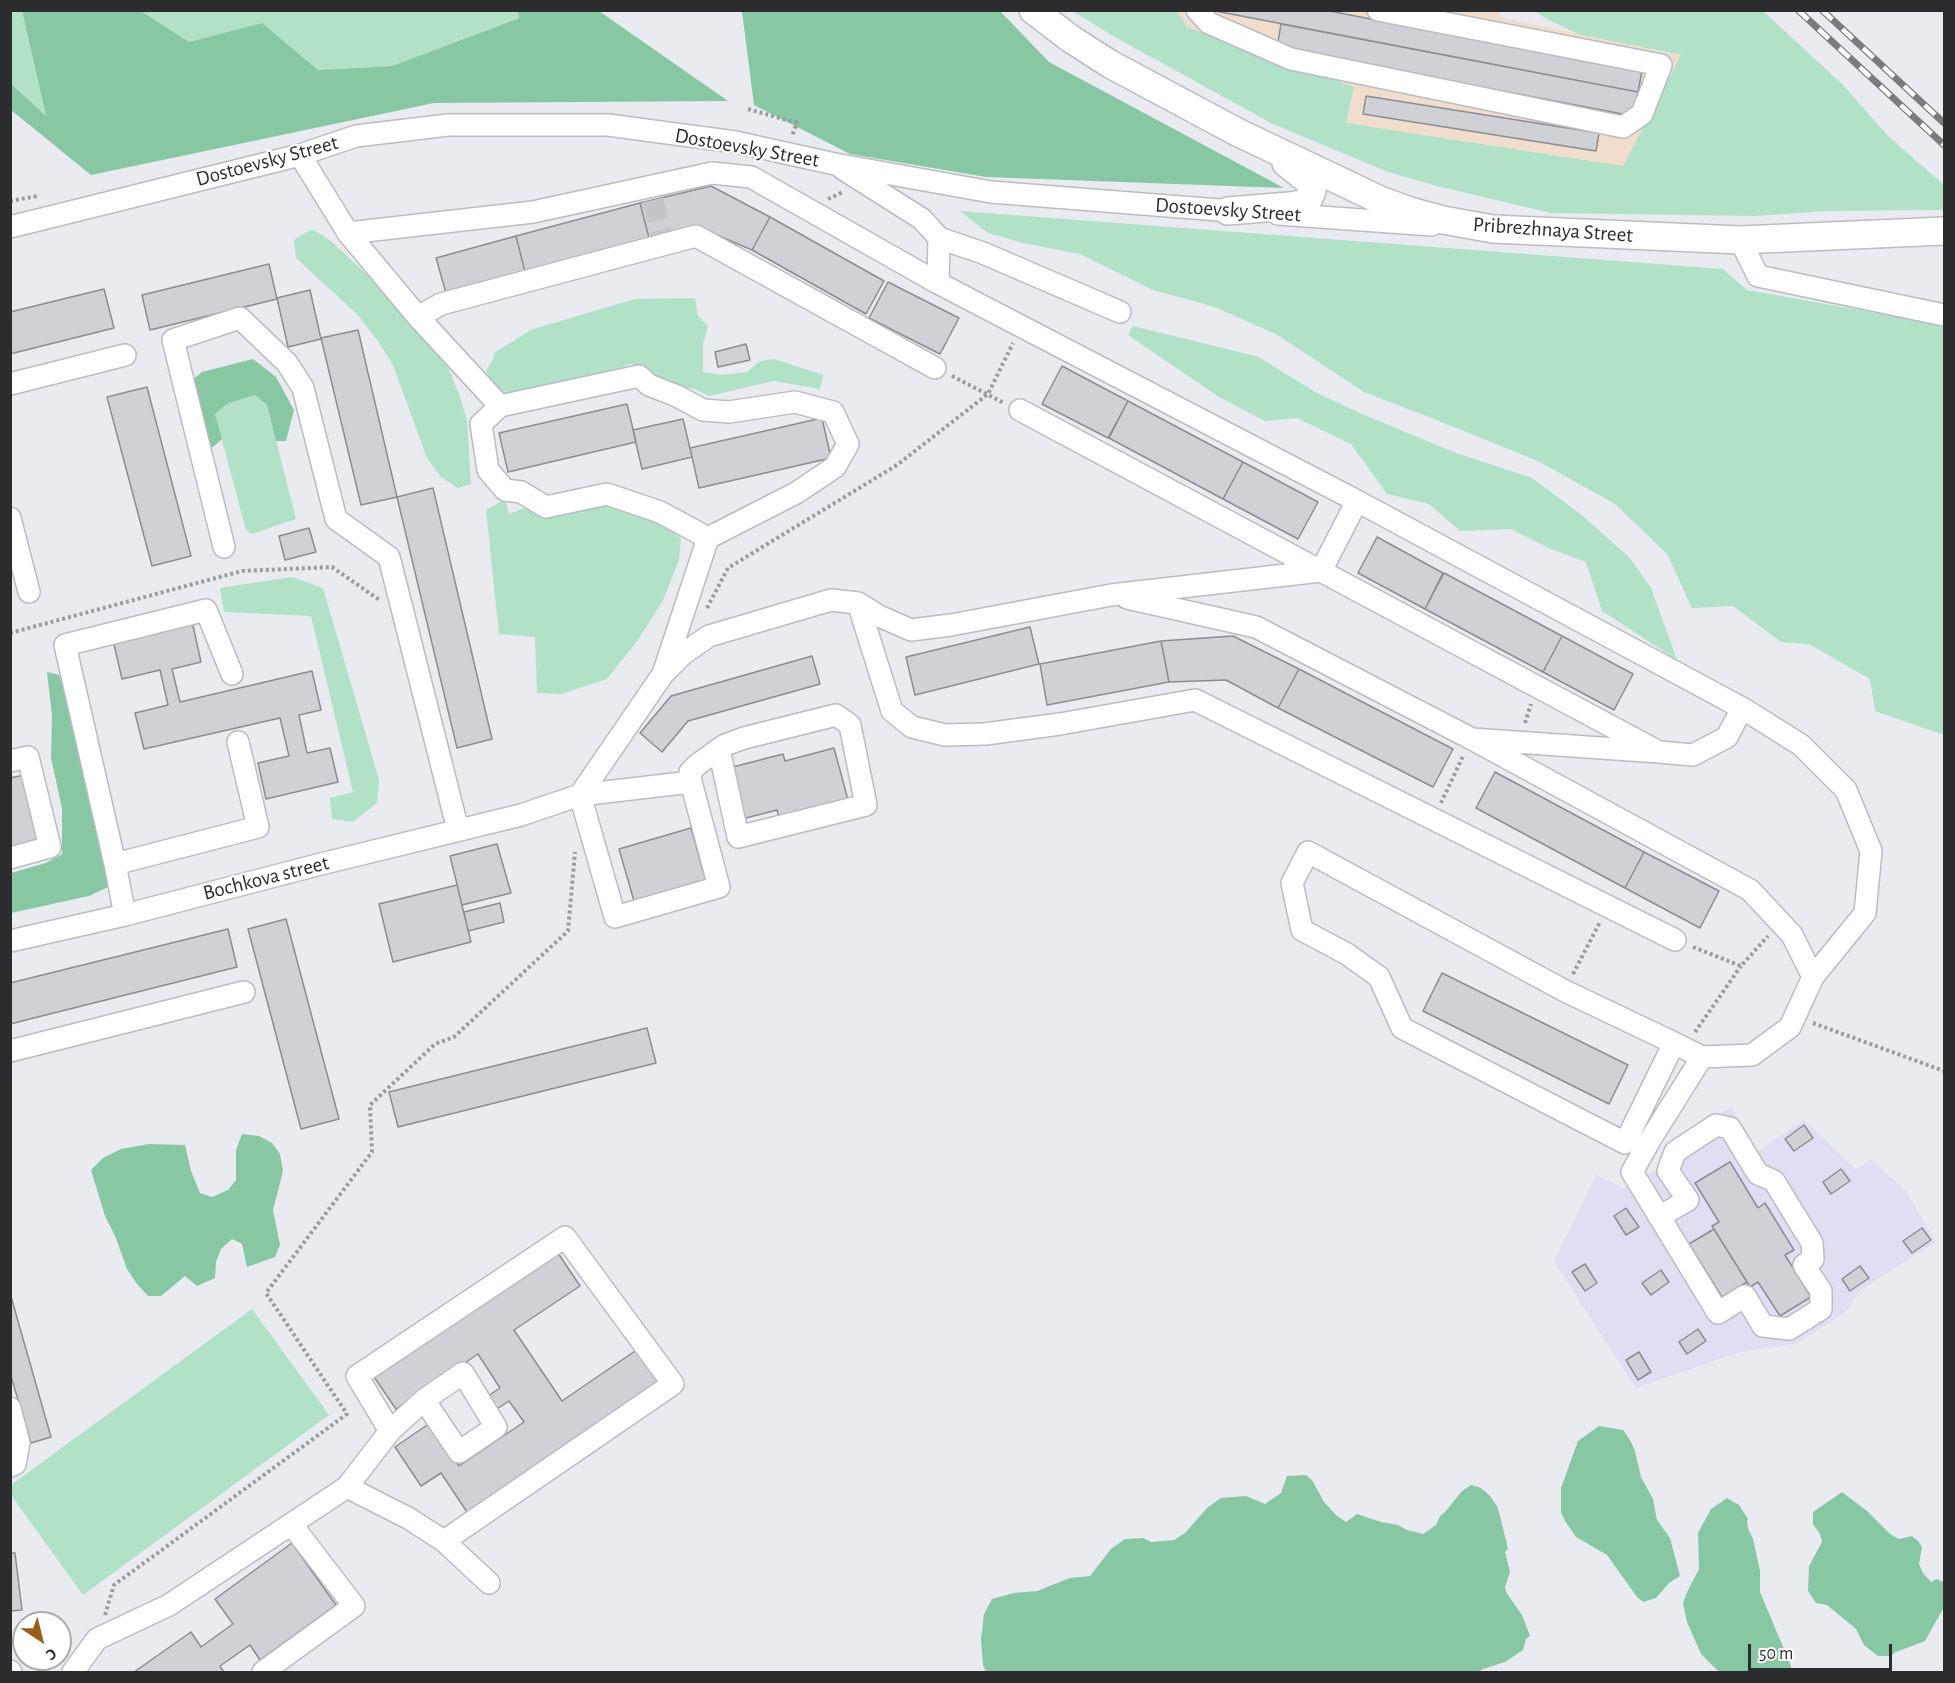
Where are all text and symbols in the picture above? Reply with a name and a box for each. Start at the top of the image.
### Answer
street label: Dostoevsky Street [673,123,821,173]
street label: Dostoevsky Street [193,130,341,192]
street label: Dostoevsky Street [1154,192,1302,228]
street label: Pribrezhnaya Street [1472,212,1634,248]
street label: Bochkova street [201,850,331,906]
north arrow [12,1611,72,1671]
scale bar [1751,1632,1895,1670]
text: С [43,1645,59,1663]
text: 50 m [1759,1645,1793,1663]

